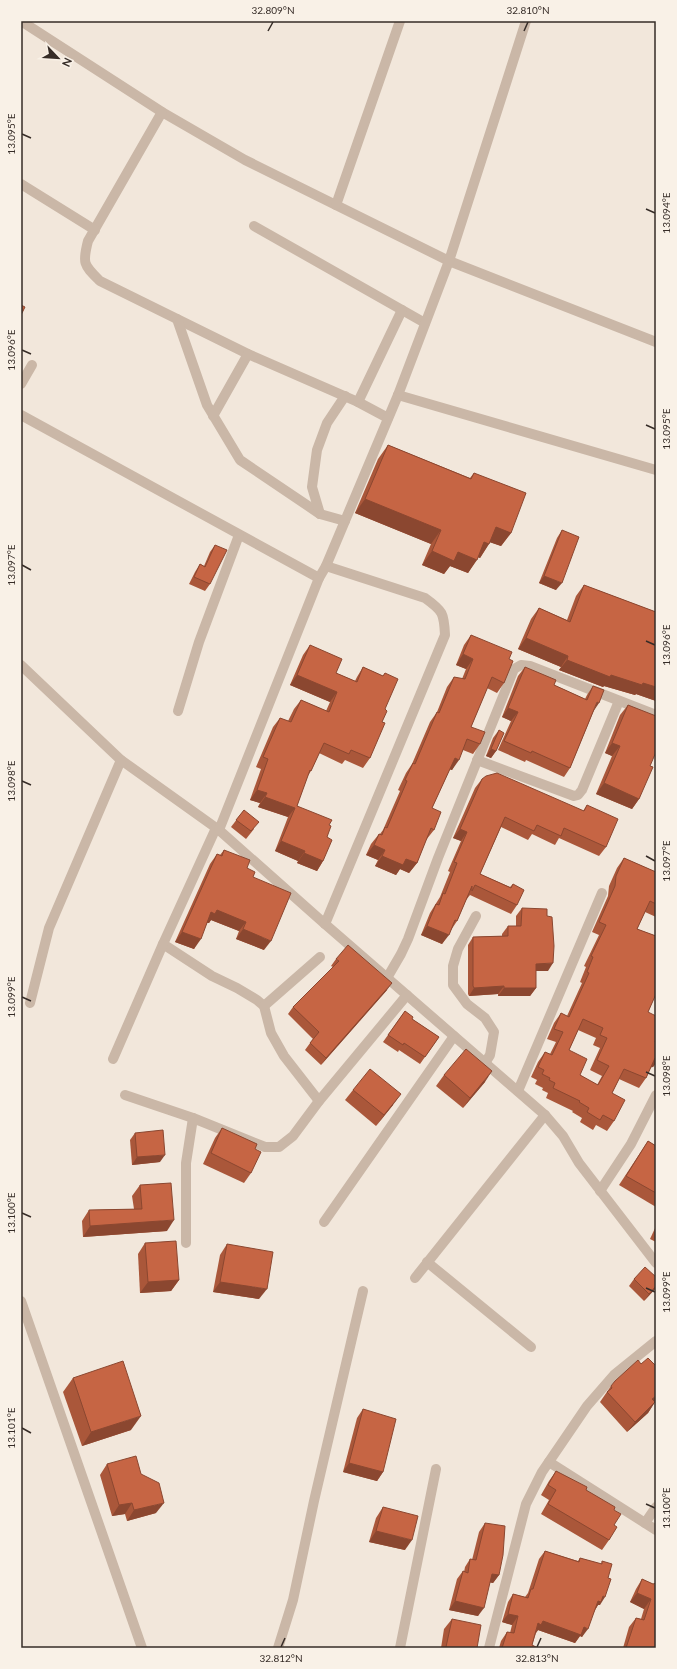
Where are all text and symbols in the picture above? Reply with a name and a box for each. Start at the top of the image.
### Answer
text: 32.809°N [251,4,295,16]
text: 32.810°N [506,4,550,16]
north arrow [38,38,78,78]
text: N [60,56,75,69]
text: 13.095°E [5,113,17,155]
text: 13.094°E [660,192,672,234]
text: 13.096°E [5,329,17,371]
text: 13.095°E [660,408,672,450]
text: 13.097°E [5,544,17,586]
text: 13.096°E [660,624,672,666]
text: 13.098°E [5,760,17,802]
text: 13.097°E [660,840,672,882]
text: 13.099°E [5,976,17,1018]
text: 13.098°E [660,1055,672,1097]
text: 13.100°E [5,1192,17,1234]
text: 13.099°E [660,1271,672,1313]
text: 13.101°E [5,1407,17,1449]
text: 13.100°E [660,1487,672,1529]
text: 32.812°N [259,1652,303,1664]
text: 32.813°N [515,1652,559,1664]

